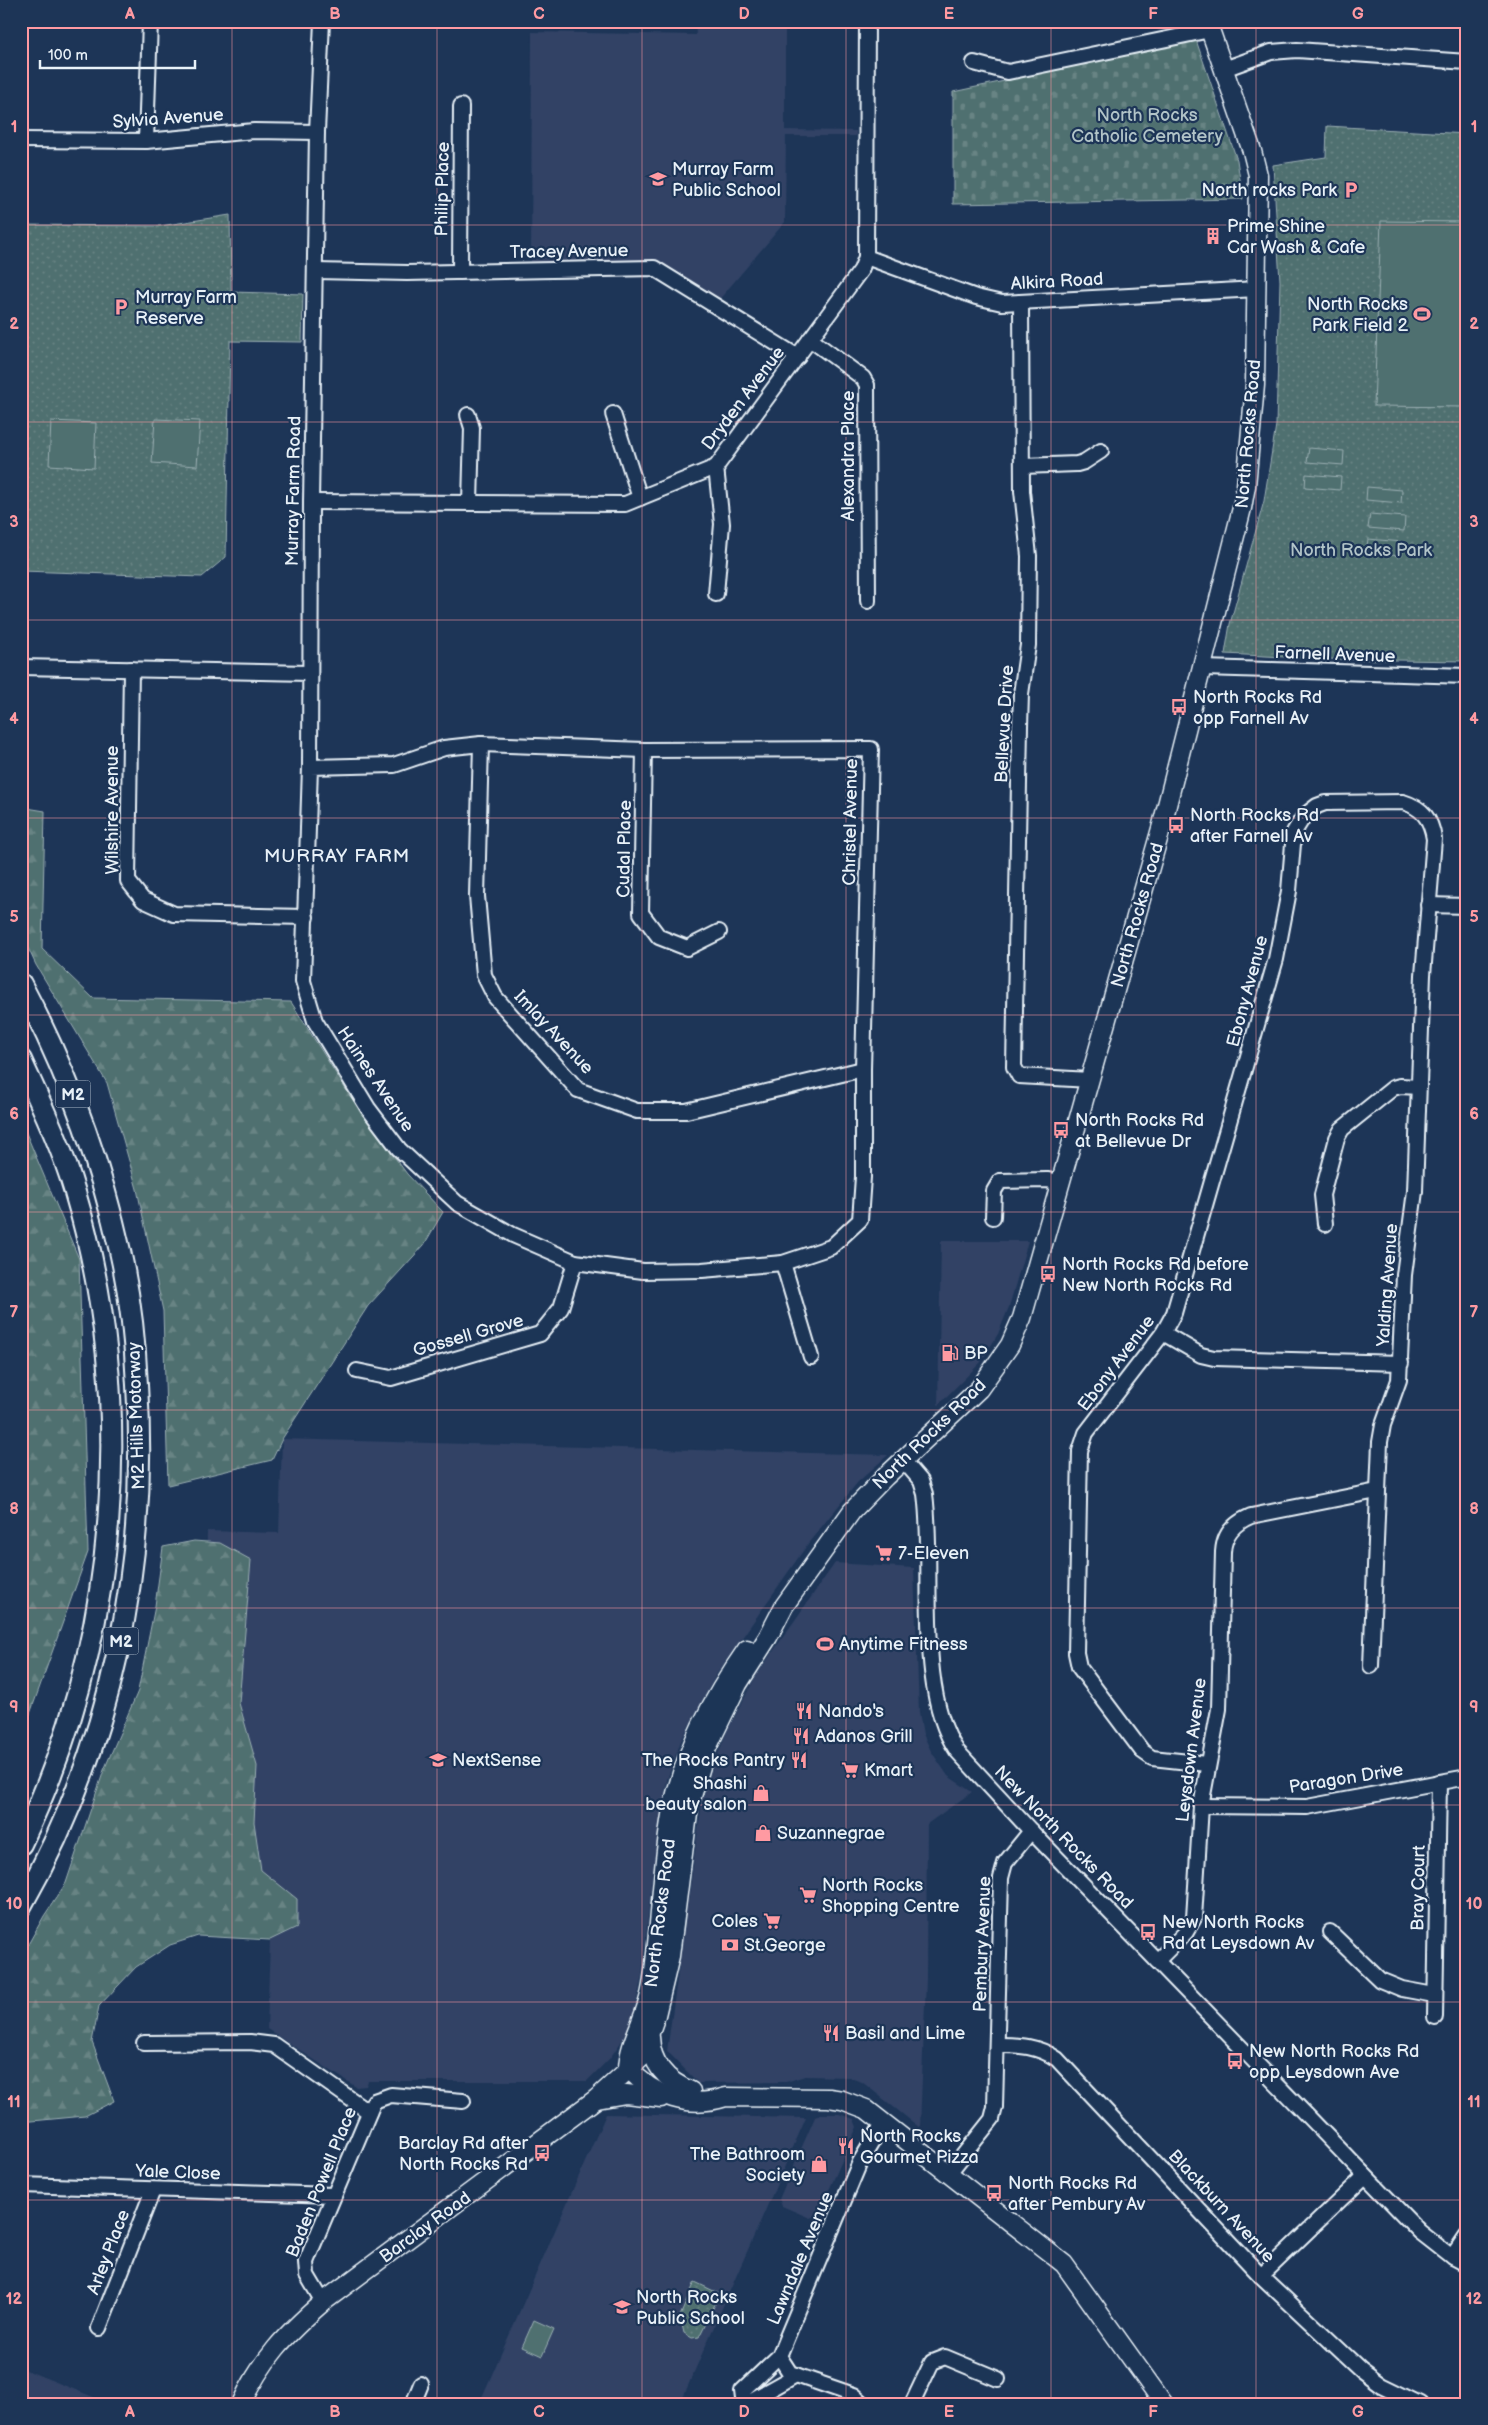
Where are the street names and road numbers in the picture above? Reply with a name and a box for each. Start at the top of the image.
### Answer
street label: Sylvia Avenue [112,104,225,133]
street label: Philip Place [431,141,454,237]
street label: Tracey Avenue [510,240,629,263]
street label: Alkira Road [1010,269,1104,294]
street label: Dryden Avenue [698,342,789,454]
street label: North Rocks Road [1232,359,1265,509]
street label: Alexandra Place [838,390,859,521]
street label: Murray Farm Road [282,416,305,566]
street label: Farnell Avenue [1274,642,1396,667]
street label: Bellevue Drive [991,664,1018,784]
street label: Wilshire Avenue [102,745,123,874]
street label: Christel Avenue [839,758,862,886]
street label: Cudal Place [613,800,636,898]
street label: North Rocks Road [1107,840,1168,990]
street label: Ebony Avenue [1223,933,1273,1049]
street label: Imlay Avenue [510,986,598,1079]
street label: Haines Avenue [333,1023,419,1136]
road number: M2 [56,1080,90,1108]
street label: Yalding Avenue [1373,1222,1402,1348]
street label: Gossell Grove [410,1310,526,1361]
street label: Ebony Avenue [1074,1311,1159,1415]
street label: M2 Hills Motorway [123,1341,150,1490]
street label: North Rocks Road [868,1375,990,1494]
road number: M2 [104,1628,138,1654]
street label: Leysdown Avenue [1172,1676,1211,1823]
street label: Paragon Drive [1288,1759,1405,1798]
street label: New North Rocks Road [990,1761,1137,1913]
street label: North Rocks Road [641,1838,680,1989]
street label: Bray Court [1407,1845,1430,1931]
street label: Pembury Avenue [970,1875,995,2012]
street label: Baden Powell Place [282,2104,361,2260]
street label: Blackburn Avenue [1164,2146,1280,2267]
street label: Yale Close [134,2160,221,2184]
street label: Barclay Road [376,2187,475,2268]
street label: Lawndale Avenue [763,2188,838,2328]
street label: Arley Place [83,2206,134,2298]

